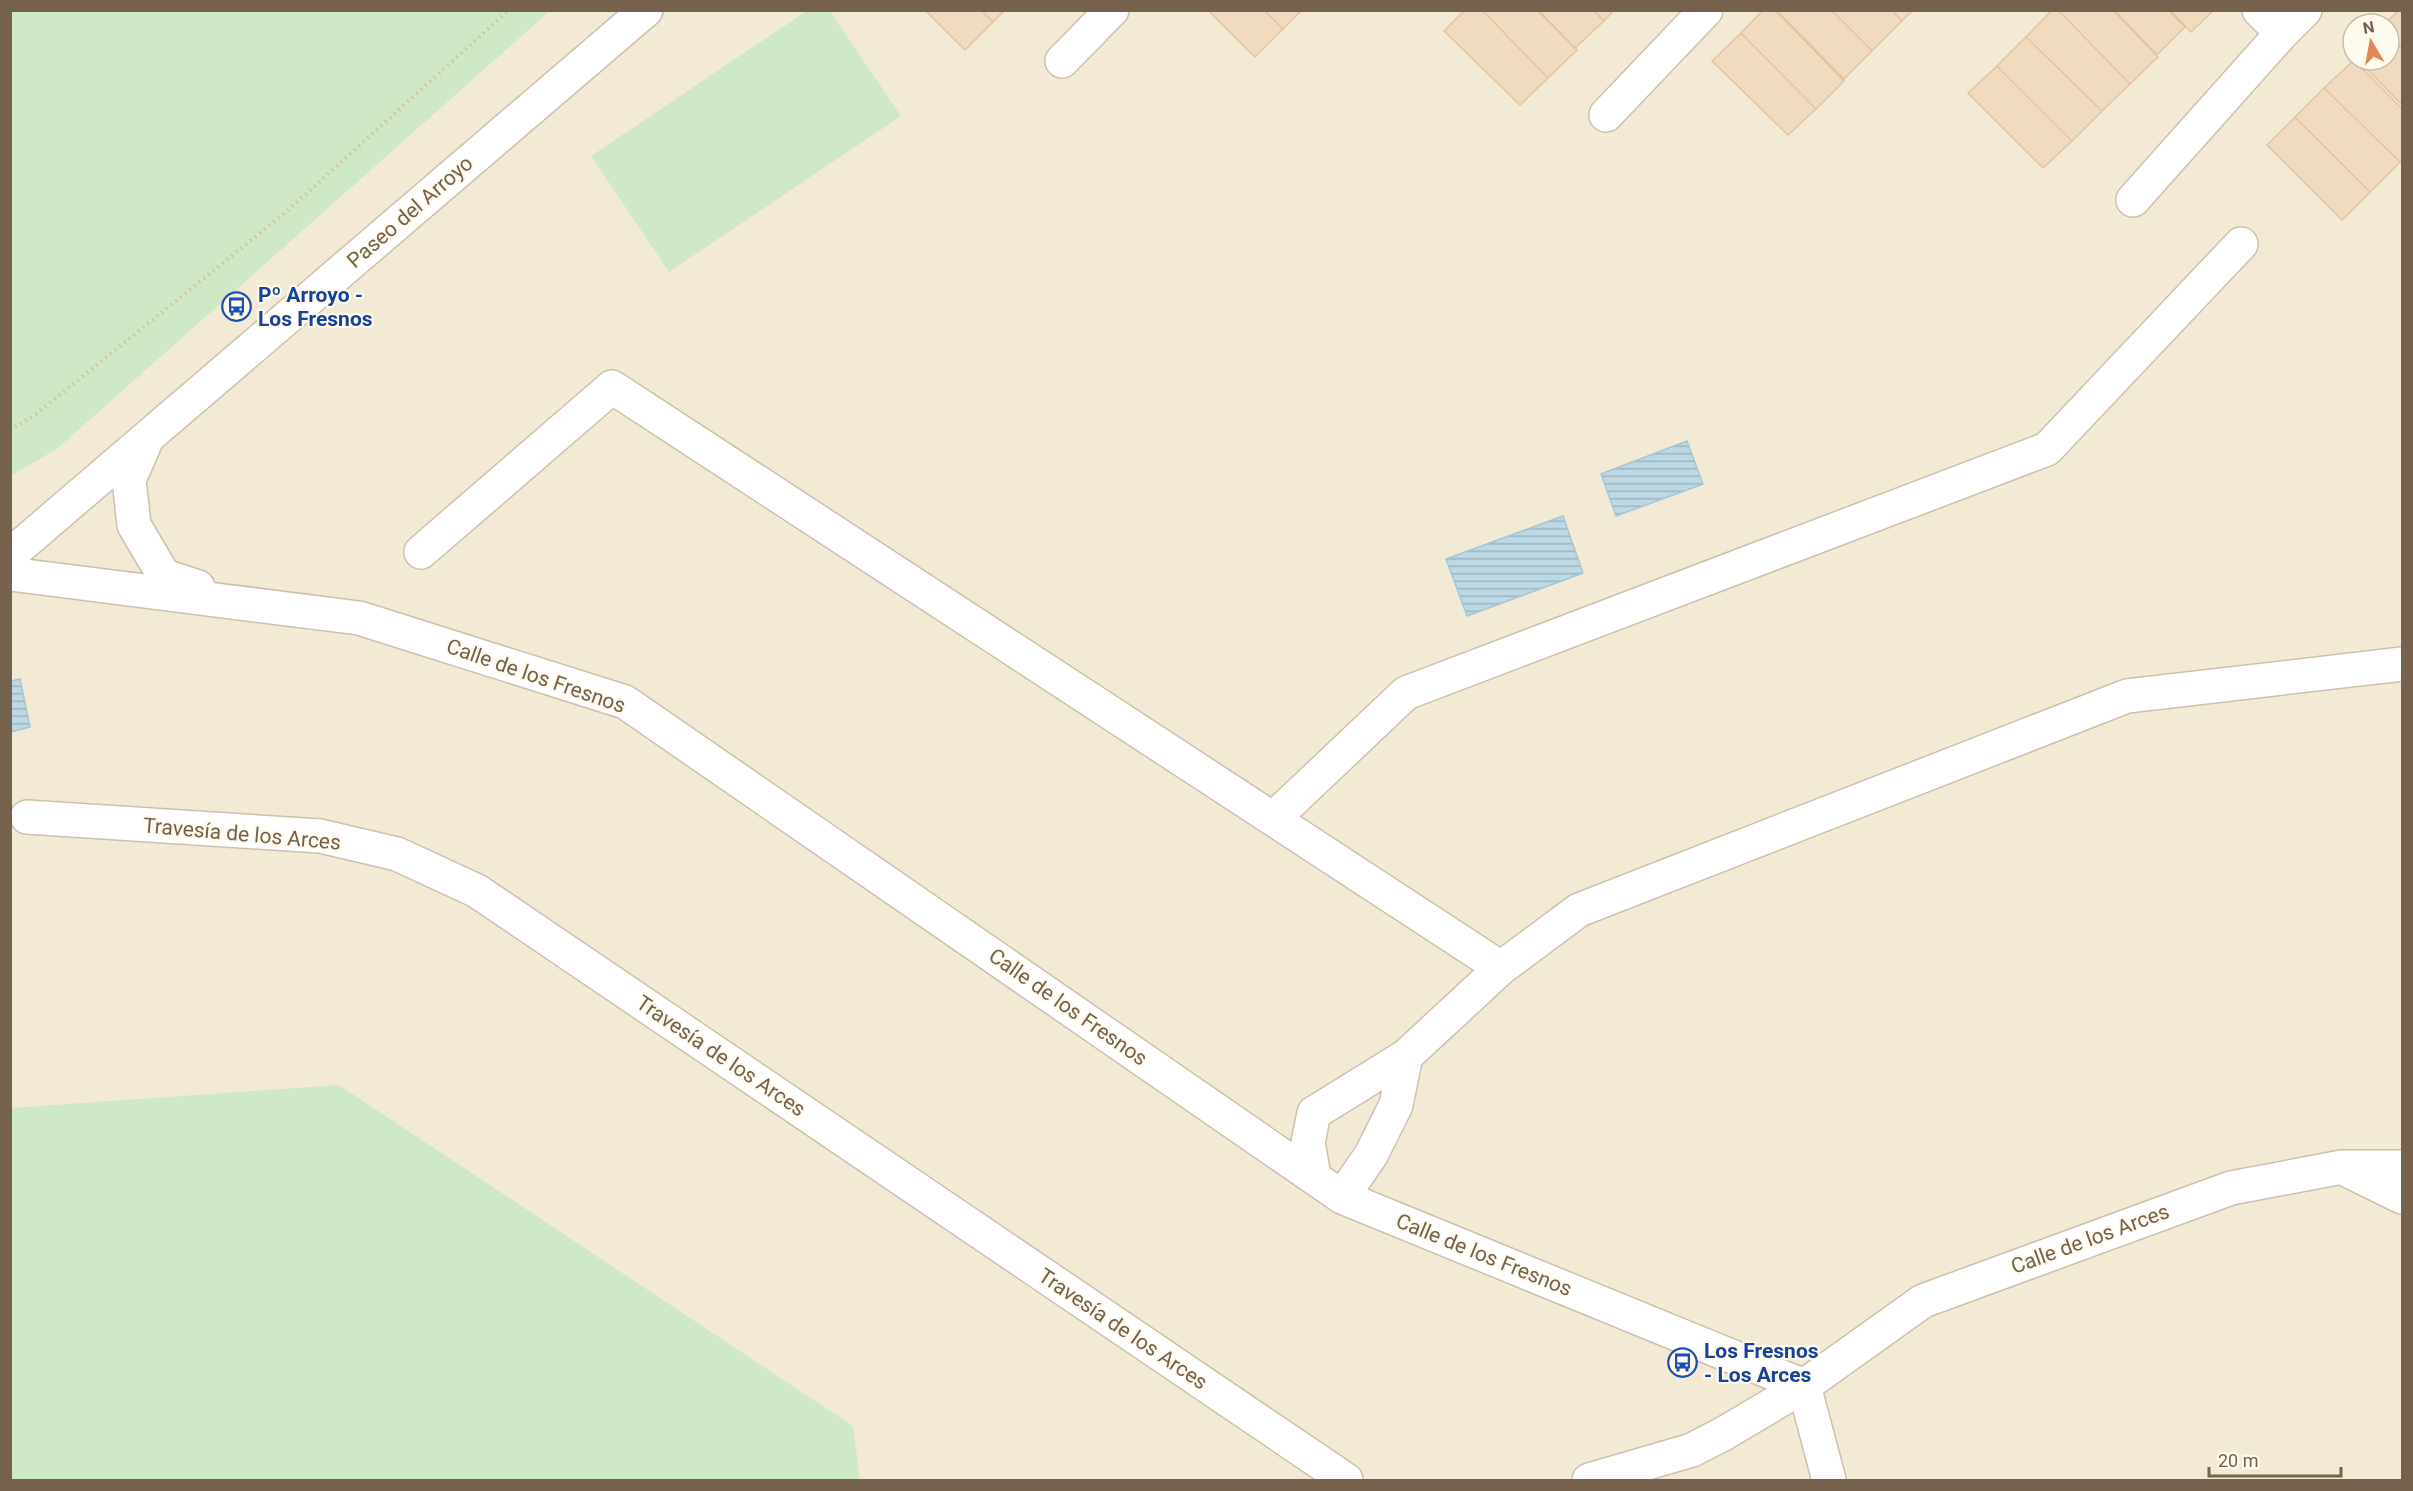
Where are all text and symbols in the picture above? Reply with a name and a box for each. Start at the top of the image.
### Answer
north arrow [2341,12,2401,72]
text: N [2361,17,2376,38]
street label: Paseo del Arroyo [342,151,478,273]
place label: Pº Arroyo - Los Fresnos [258,283,373,331]
bus stop icon: Pº Arroyo - Los Fresnos [221,291,253,323]
street label: Calle de los Fresnos [443,634,629,718]
street label: Travesía de los Arces [142,813,342,855]
street label: Calle de los Fresnos [984,943,1152,1071]
street label: Travesía de los Arces [632,991,810,1121]
street label: Calle de los Arces [2008,1199,2172,1279]
street label: Calle de los Fresnos [1393,1209,1575,1301]
street label: Travesía de los Arces [1034,1264,1212,1394]
place label: Los Fresnos - Los Arces [1704,1339,1819,1387]
bus stop icon: Los Fresnos - Los Arces [1667,1347,1699,1379]
scale bar [2209,1440,2341,1478]
text: 20 m [2218,1450,2258,1471]

